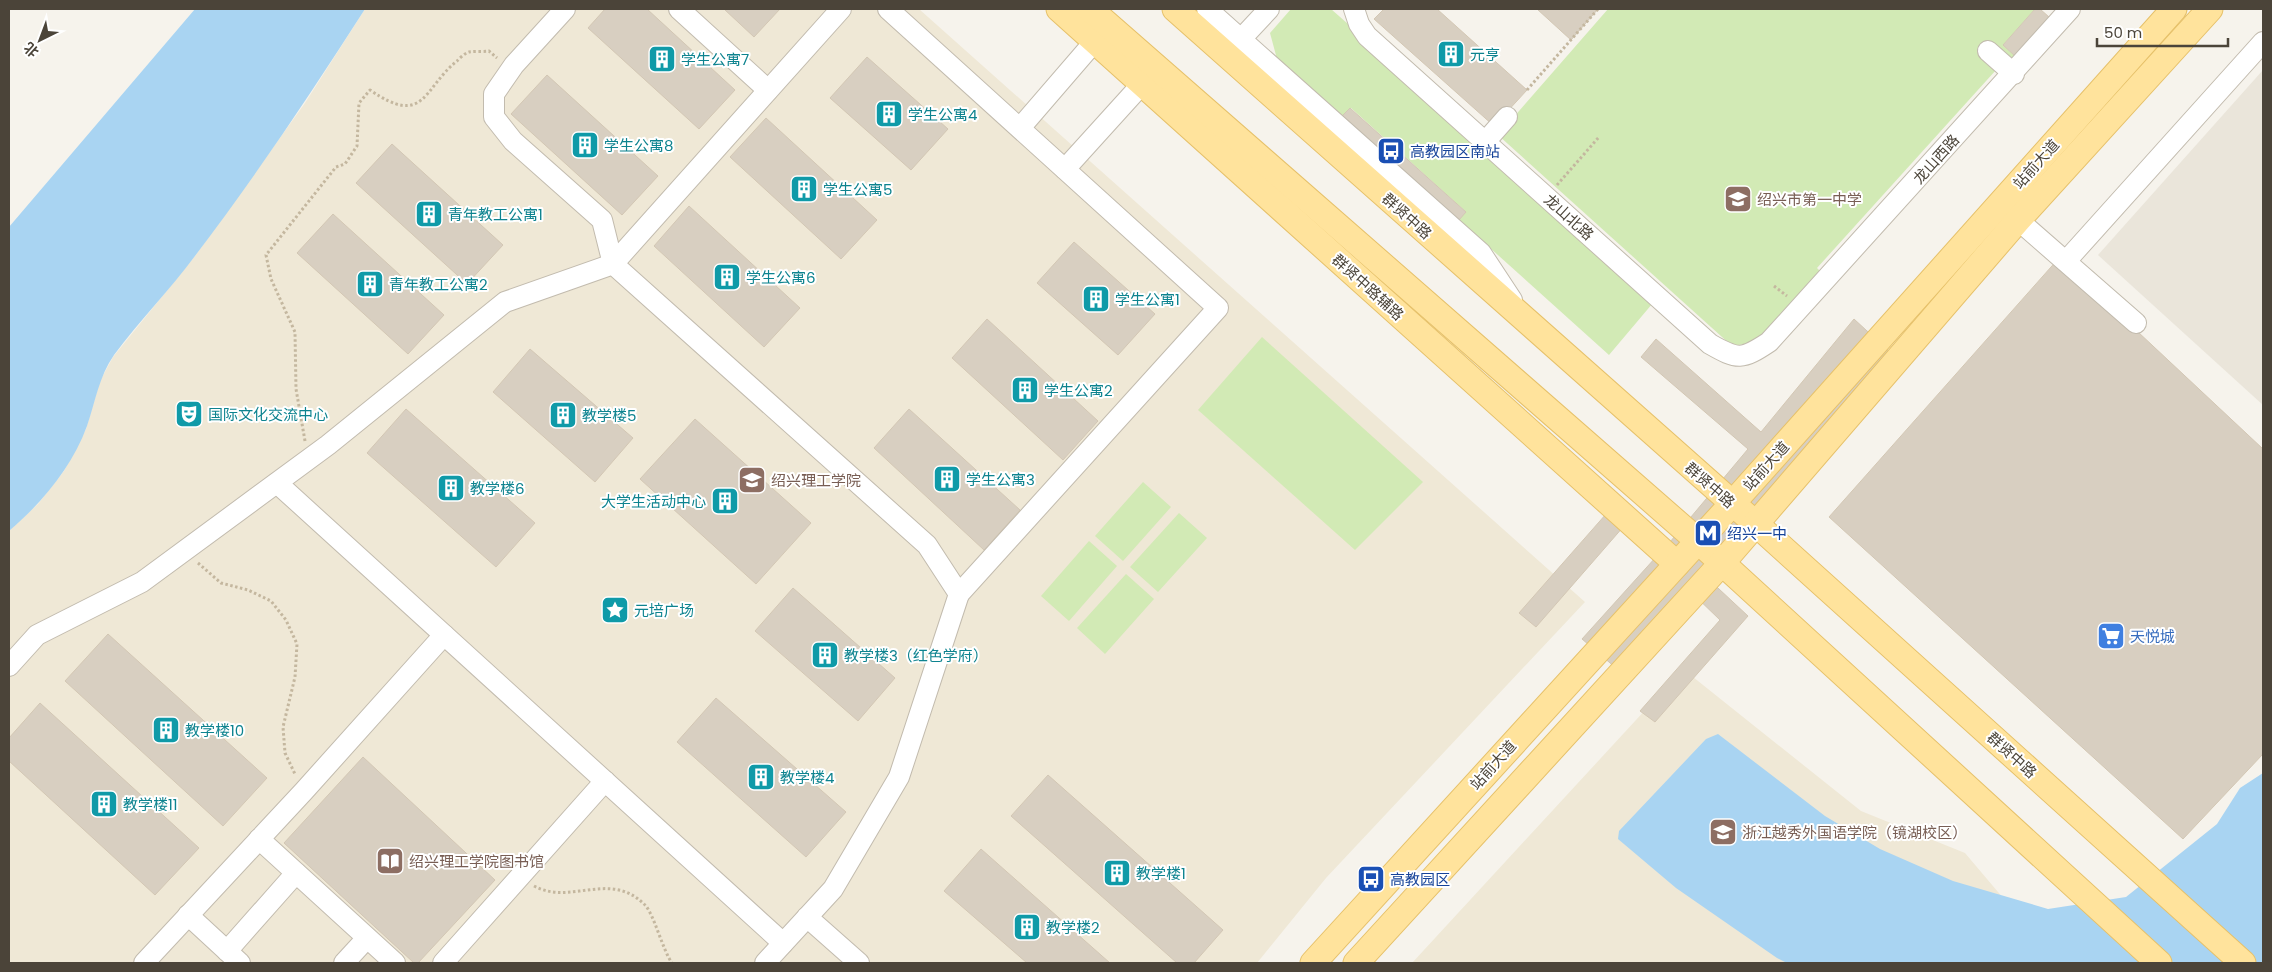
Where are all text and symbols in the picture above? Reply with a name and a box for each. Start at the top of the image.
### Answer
north arrow [15,15,65,65]
scale bar [2097,15,2228,47]
text: 50 m [2104,22,2142,43]
text: 北 [19,38,43,62]
building icon: 元亨 [1436,39,1466,69]
building icon: 学生公寓7 [647,44,677,74]
place label: 元亨 [1470,44,1500,65]
place label: 学生公寓7 [681,49,749,70]
building icon: 学生公寓4 [874,99,904,129]
place label: 学生公寓4 [908,104,977,125]
building icon: 学生公寓8 [570,130,600,160]
street label: 龙山西路 [1908,130,1964,188]
place label: 学生公寓8 [604,135,673,156]
street label: 站前大道 [2008,135,2064,193]
bus stop icon: 高教园区南站 [1376,136,1406,166]
place label: 高教园区南站 [1410,141,1500,162]
building icon: 学生公寓5 [789,174,819,204]
place label: 学生公寓5 [823,179,892,200]
school or university icon: 绍兴市第一中学 [1723,184,1753,214]
street label: 群贤中路 [1378,188,1436,244]
street label: 龙山北路 [1540,189,1598,245]
place label: 绍兴市第一中学 [1757,189,1862,210]
building icon: 青年教工公寓1 [414,199,444,229]
place label: 青年教工公寓1 [448,204,543,225]
street label: 群贤中路辅路 [1328,249,1408,325]
building icon: 学生公寓6 [712,262,742,292]
place label: 学生公寓6 [746,267,816,288]
building icon: 青年教工公寓2 [355,269,385,299]
place label: 青年教工公寓2 [389,274,488,295]
building icon: 学生公寓1 [1081,284,1111,314]
place label: 学生公寓1 [1115,289,1180,310]
building icon: 学生公寓2 [1010,375,1040,405]
place label: 学生公寓2 [1044,380,1113,401]
theatre icon: 国际文化交流中心 [174,399,204,429]
building icon: 教学楼5 [548,400,578,430]
place label: 国际文化交流中心 [208,404,328,425]
place label: 教学楼5 [582,405,636,426]
street label: 站前大道 [1738,437,1794,495]
street label: 群贤中路 [1680,457,1740,513]
building icon: 学生公寓3 [932,464,962,494]
school or university icon: 绍兴理工学院 [737,465,767,495]
place label: 学生公寓3 [966,469,1035,490]
place label: 绍兴理工学院 [771,470,861,491]
building icon: 教学楼6 [436,473,466,503]
place label: 教学楼6 [470,478,525,499]
building icon: 大学生活动中心 [710,486,740,516]
place label: 大学生活动中心 [601,491,706,512]
metro station icon: 绍兴一中 [1693,518,1723,548]
place label: 绍兴一中 [1727,523,1787,544]
place icon: 元培广场 [600,595,630,625]
place label: 元培广场 [634,600,694,621]
supermarket icon: 天悦城 [2096,621,2126,651]
place label: 天悦城 [2130,626,2175,647]
building icon: 教学楼3（红色学府） [810,640,840,670]
place label: 教学楼3（红色学府） [844,645,988,666]
building icon: 教学楼10 [151,715,181,745]
place label: 教学楼10 [185,720,244,741]
street label: 群贤中路 [1983,727,2041,783]
street label: 站前大道 [1465,736,1521,794]
building icon: 教学楼4 [746,762,776,792]
place label: 教学楼4 [780,767,834,788]
building icon: 教学楼11 [89,789,119,819]
place label: 教学楼11 [123,794,178,815]
school or university icon: 浙江越秀外国语学院（镜湖校区） [1708,817,1738,847]
place label: 浙江越秀外国语学院（镜湖校区） [1742,822,1967,843]
library icon: 绍兴理工学院图书馆 [375,846,405,876]
place label: 绍兴理工学院图书馆 [409,851,544,872]
building icon: 教学楼1 [1102,858,1132,888]
place label: 教学楼1 [1136,863,1186,884]
bus stop icon: 高教园区 [1356,864,1386,894]
place label: 高教园区 [1390,869,1450,890]
building icon: 教学楼2 [1012,912,1042,942]
place label: 教学楼2 [1046,917,1100,938]

